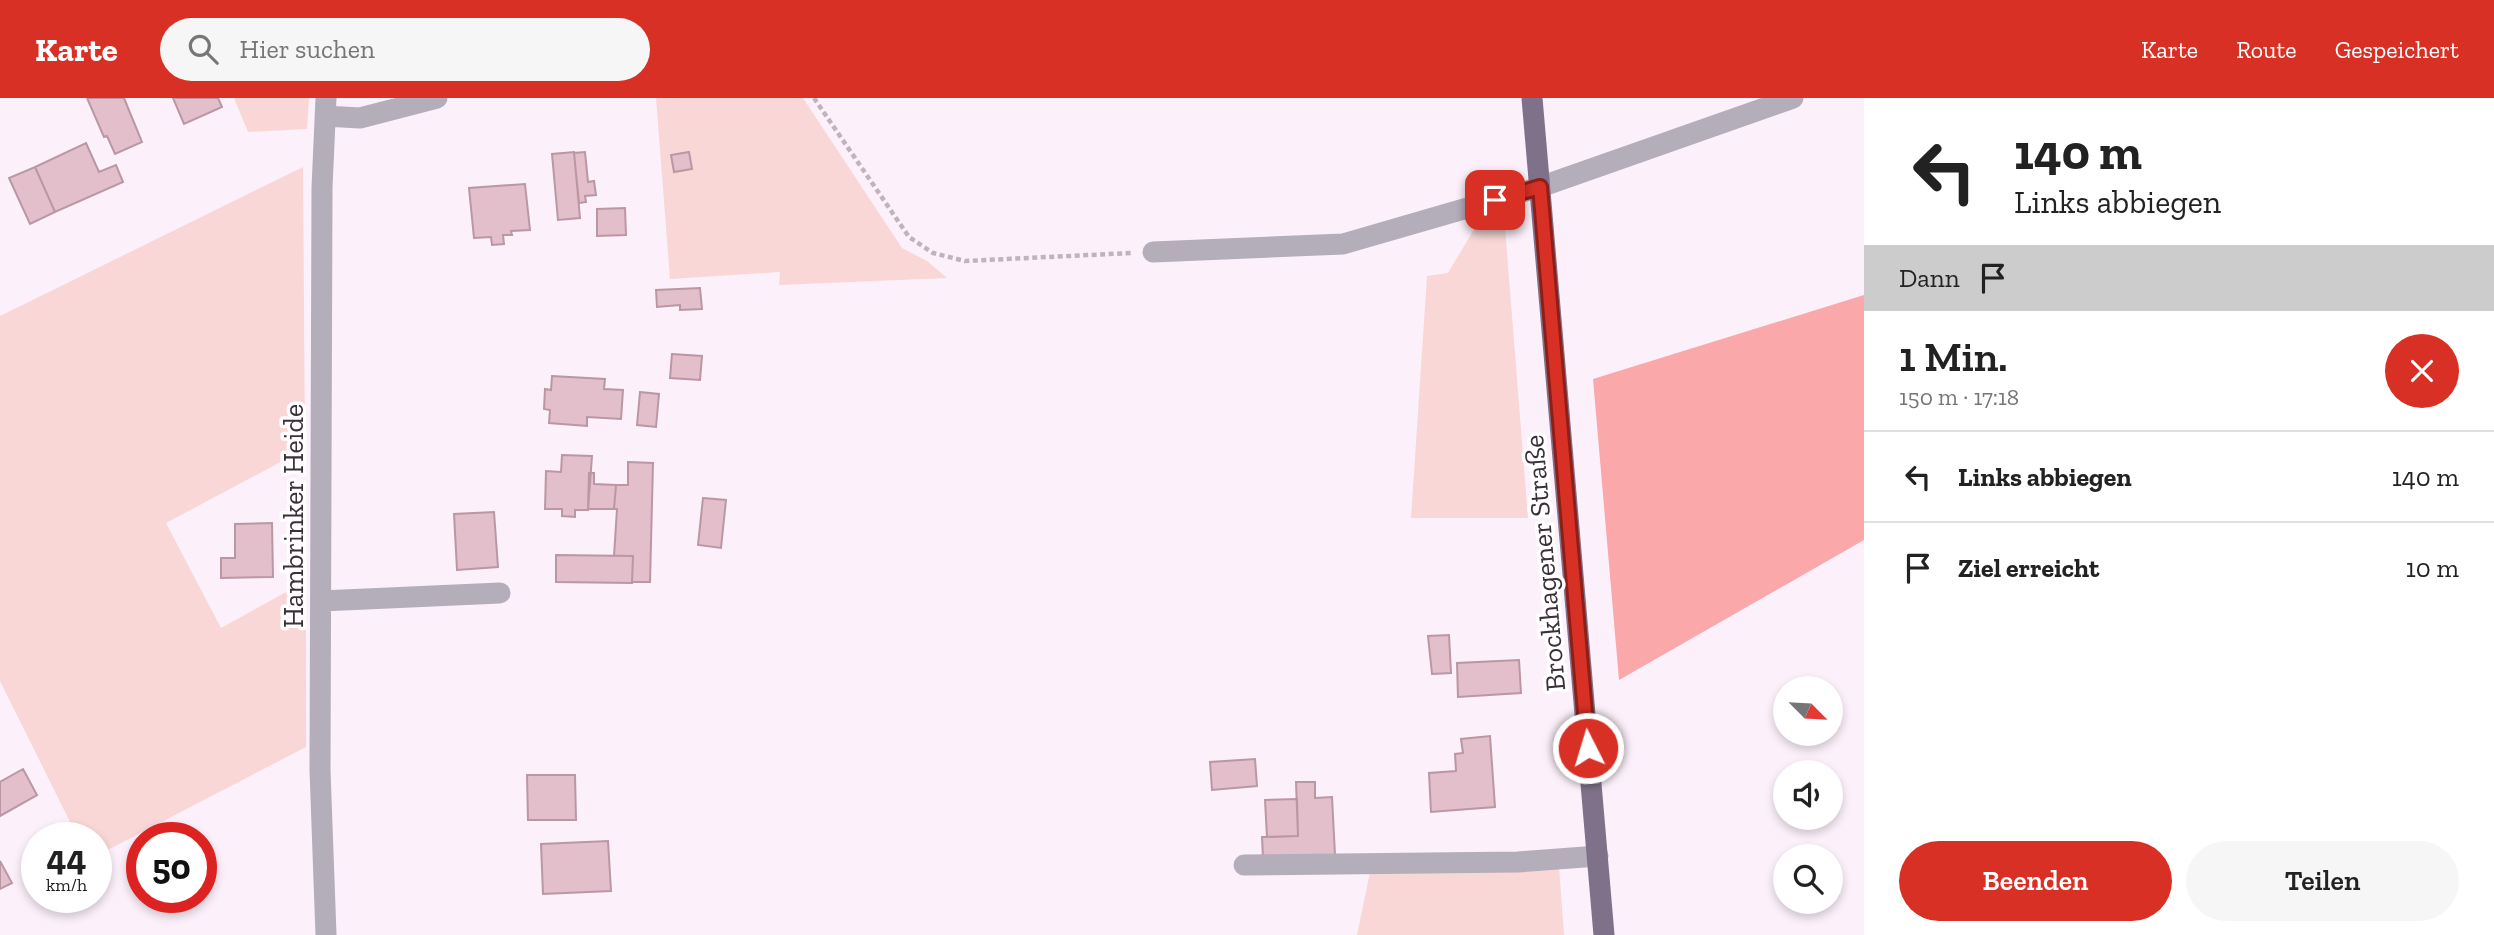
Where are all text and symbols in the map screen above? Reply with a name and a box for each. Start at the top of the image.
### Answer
search box [160,18,650,81]
text: Karte [35,30,118,69]
icon: search [184,30,222,68]
text: Hier suchen [240,33,375,65]
text: Karte [2141,35,2198,64]
text: Route [2236,35,2297,64]
text: Gespeichert [2335,35,2459,64]
text: 140 m [2014,123,2142,182]
icon: left [1899,126,1990,217]
pin [1465,170,1525,230]
icon: arrive [1476,181,1514,219]
text: Links abbiegen [2014,183,2221,221]
icon: arrive [1974,259,2012,297]
text: Dann [1899,262,1960,294]
text: 1 Min. [1899,331,2008,382]
button: close [2385,334,2459,408]
text: 150 m · 17:18 [1899,383,2019,411]
street label: Hambrinker Heide [277,404,310,628]
street label: Brockhagener Straße [1517,433,1572,692]
icon: left [1899,458,1937,496]
text: Links abbiegen [1958,461,2132,493]
text: 140 m [2392,461,2459,493]
icon: arrive [1899,549,1937,587]
text: Ziel erreicht [1958,552,2099,584]
text: 10 m [2406,552,2459,584]
north arrow [1773,676,1843,746]
map controls [1773,676,1843,914]
position arrow [1551,711,1625,785]
button: sound [1773,760,1843,830]
speed limit sign: 50 [126,822,217,913]
text: 44 [47,837,86,879]
button: Beenden [1899,841,2172,921]
button: Teilen [2186,841,2459,921]
button: search [1773,844,1843,914]
text: km/h [46,874,87,896]

